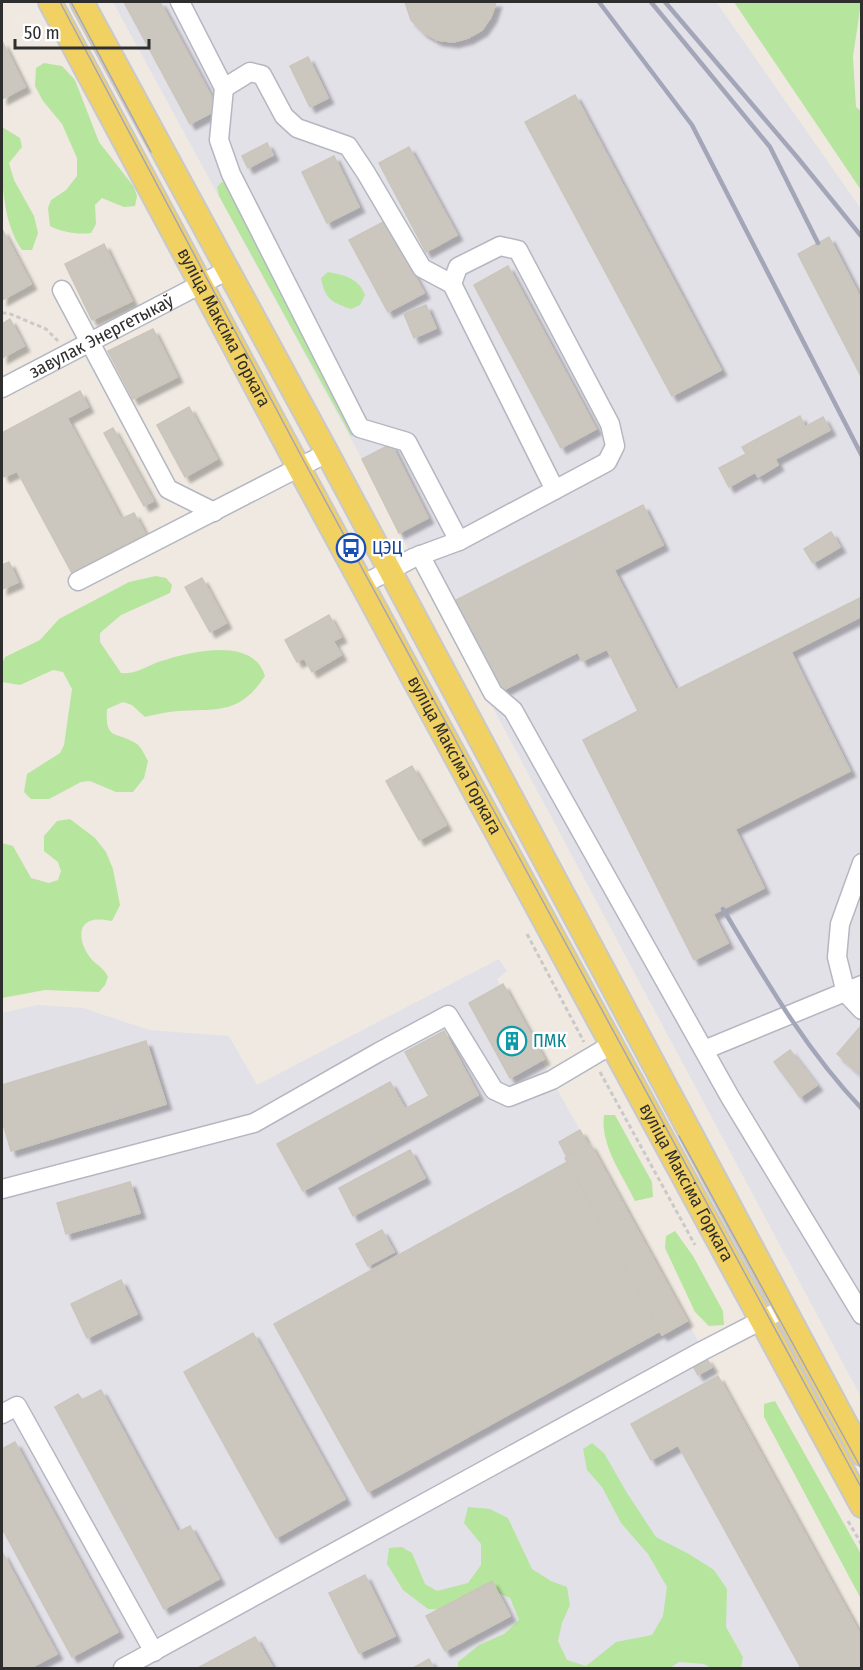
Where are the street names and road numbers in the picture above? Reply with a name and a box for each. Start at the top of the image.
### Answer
street label: вуліца Максіма Горкага [173,244,275,411]
street label: завулак Энергетыкаў [25,289,177,383]
street label: вуліца Максіма Горкага [403,672,507,838]
street label: вуліца Максіма Горкага [635,1099,738,1266]

